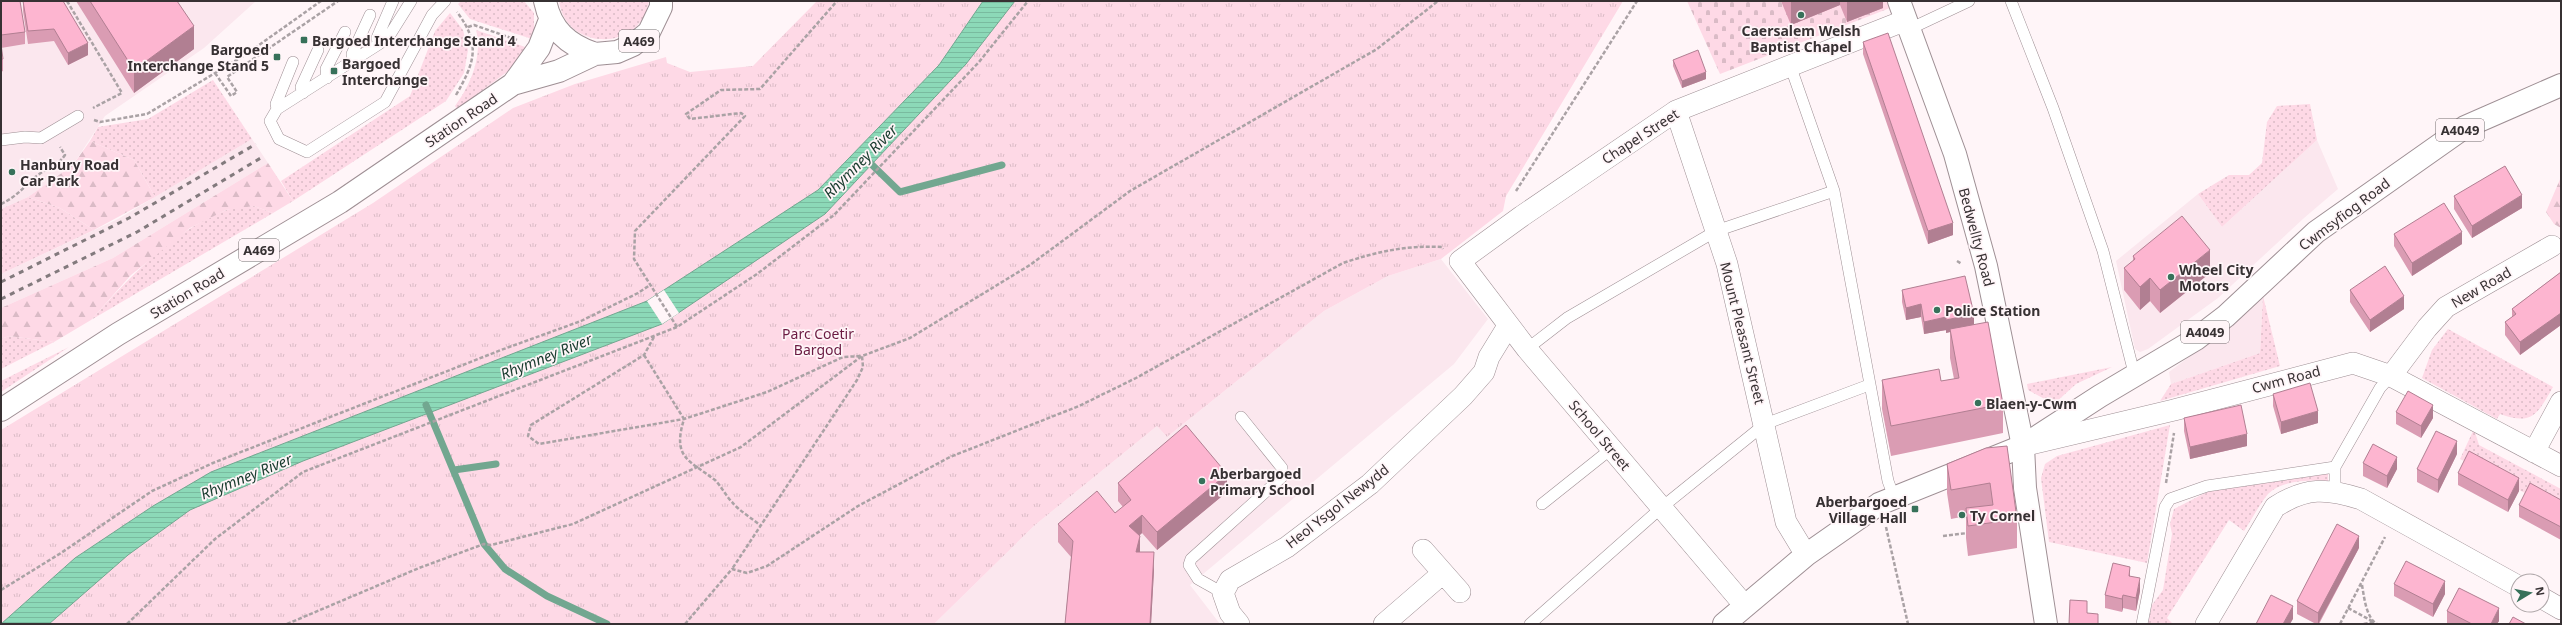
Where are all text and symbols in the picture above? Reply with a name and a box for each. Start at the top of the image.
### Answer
marker: Caersalem Welsh Baptist Chapel [1796,10,1806,20]
place label: Caersalem Welsh Baptist Chapel [1741,21,1861,56]
road number: A469 [619,30,659,52]
place label: Bargoed Interchange Stand 4 [312,31,516,50]
marker: Bargoed Interchange Stand 4 [299,35,309,45]
place label: Bargoed Interchange Stand 5 [128,40,269,75]
marker: Bargoed Interchange Stand 5 [272,52,282,62]
place label: Bargoed Interchange [342,54,428,89]
marker: Bargoed Interchange [329,66,339,76]
street label: Station Road [421,89,501,151]
street label: Chapel Street [1598,104,1682,168]
water label: Rhymney River [819,119,902,202]
road number: A4049 [2436,119,2484,141]
place label: Hanbury Road Car Park [20,155,119,190]
marker: Hanbury Road Car Park [7,167,17,177]
street label: Cwmsyfiog Road [2295,173,2393,255]
street label: Bedwellty Road [1955,186,1999,288]
road number: A469 [239,239,279,261]
street label: Mount Pleasant Street [1716,260,1770,406]
place label: Wheel City Motors [2179,260,2253,295]
street label: New Road [2447,262,2515,312]
street label: Station Road [146,263,228,323]
marker: Wheel City Motors [2166,272,2176,282]
place label: Police Station [1945,301,2040,320]
marker: Police Station [1932,305,1942,315]
road number: A4049 [2181,321,2229,343]
park label: Parc Coetir Bargod [782,324,854,359]
water label: Rhymney River [497,328,596,383]
street label: Cwm Road [2250,361,2322,397]
place label: Blaen-y-Cwm [1986,394,2077,413]
street label: School Street [1565,396,1635,474]
marker: Blaen-y-Cwm [1973,398,1983,408]
water label: Rhymney River [197,448,296,503]
street label: Heol Ysgol Newydd [1282,460,1392,552]
place label: Aberbargoed Primary School [1210,464,1315,499]
marker: Aberbargoed Primary School [1197,476,1207,486]
place label: Aberbargoed Village Hall [1816,492,1907,527]
marker: Aberbargoed Village Hall [1910,504,1920,514]
place label: Ty Cornel [1970,506,2035,525]
marker: Ty Cornel [1957,510,1967,520]
north arrow [2510,573,2550,613]
text: N [2532,585,2549,597]

